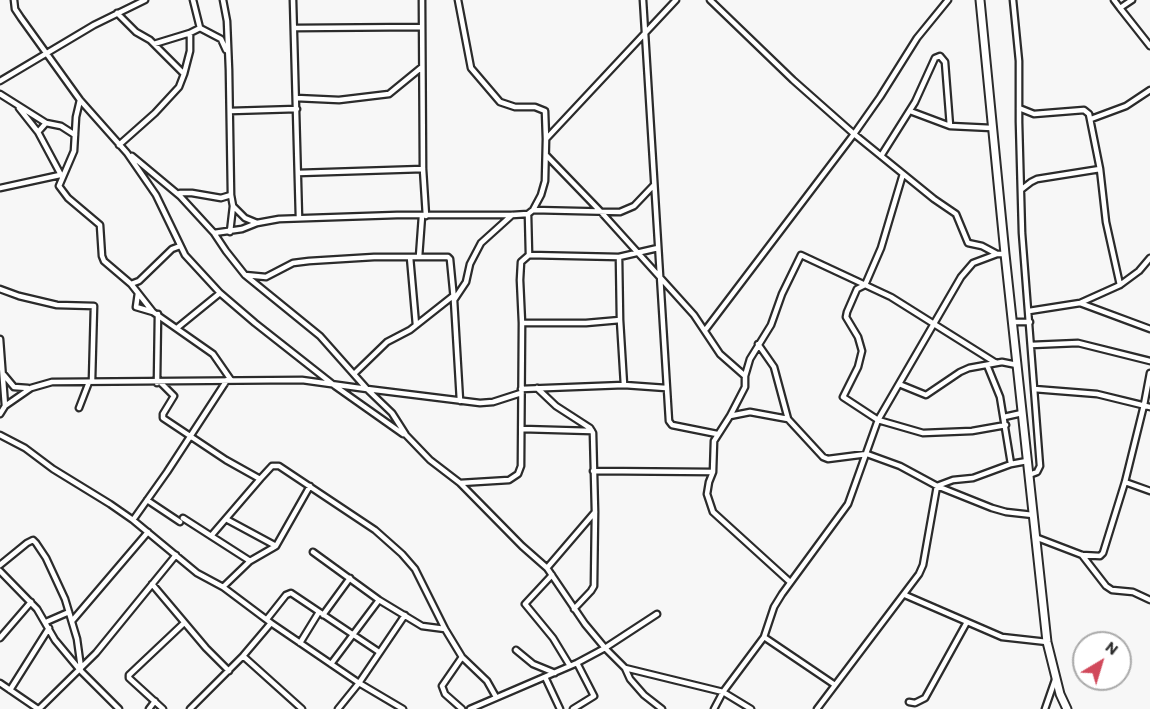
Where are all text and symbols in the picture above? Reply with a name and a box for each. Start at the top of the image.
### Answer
north arrow [1072,631,1132,691]
text: N [1102,637,1122,659]

